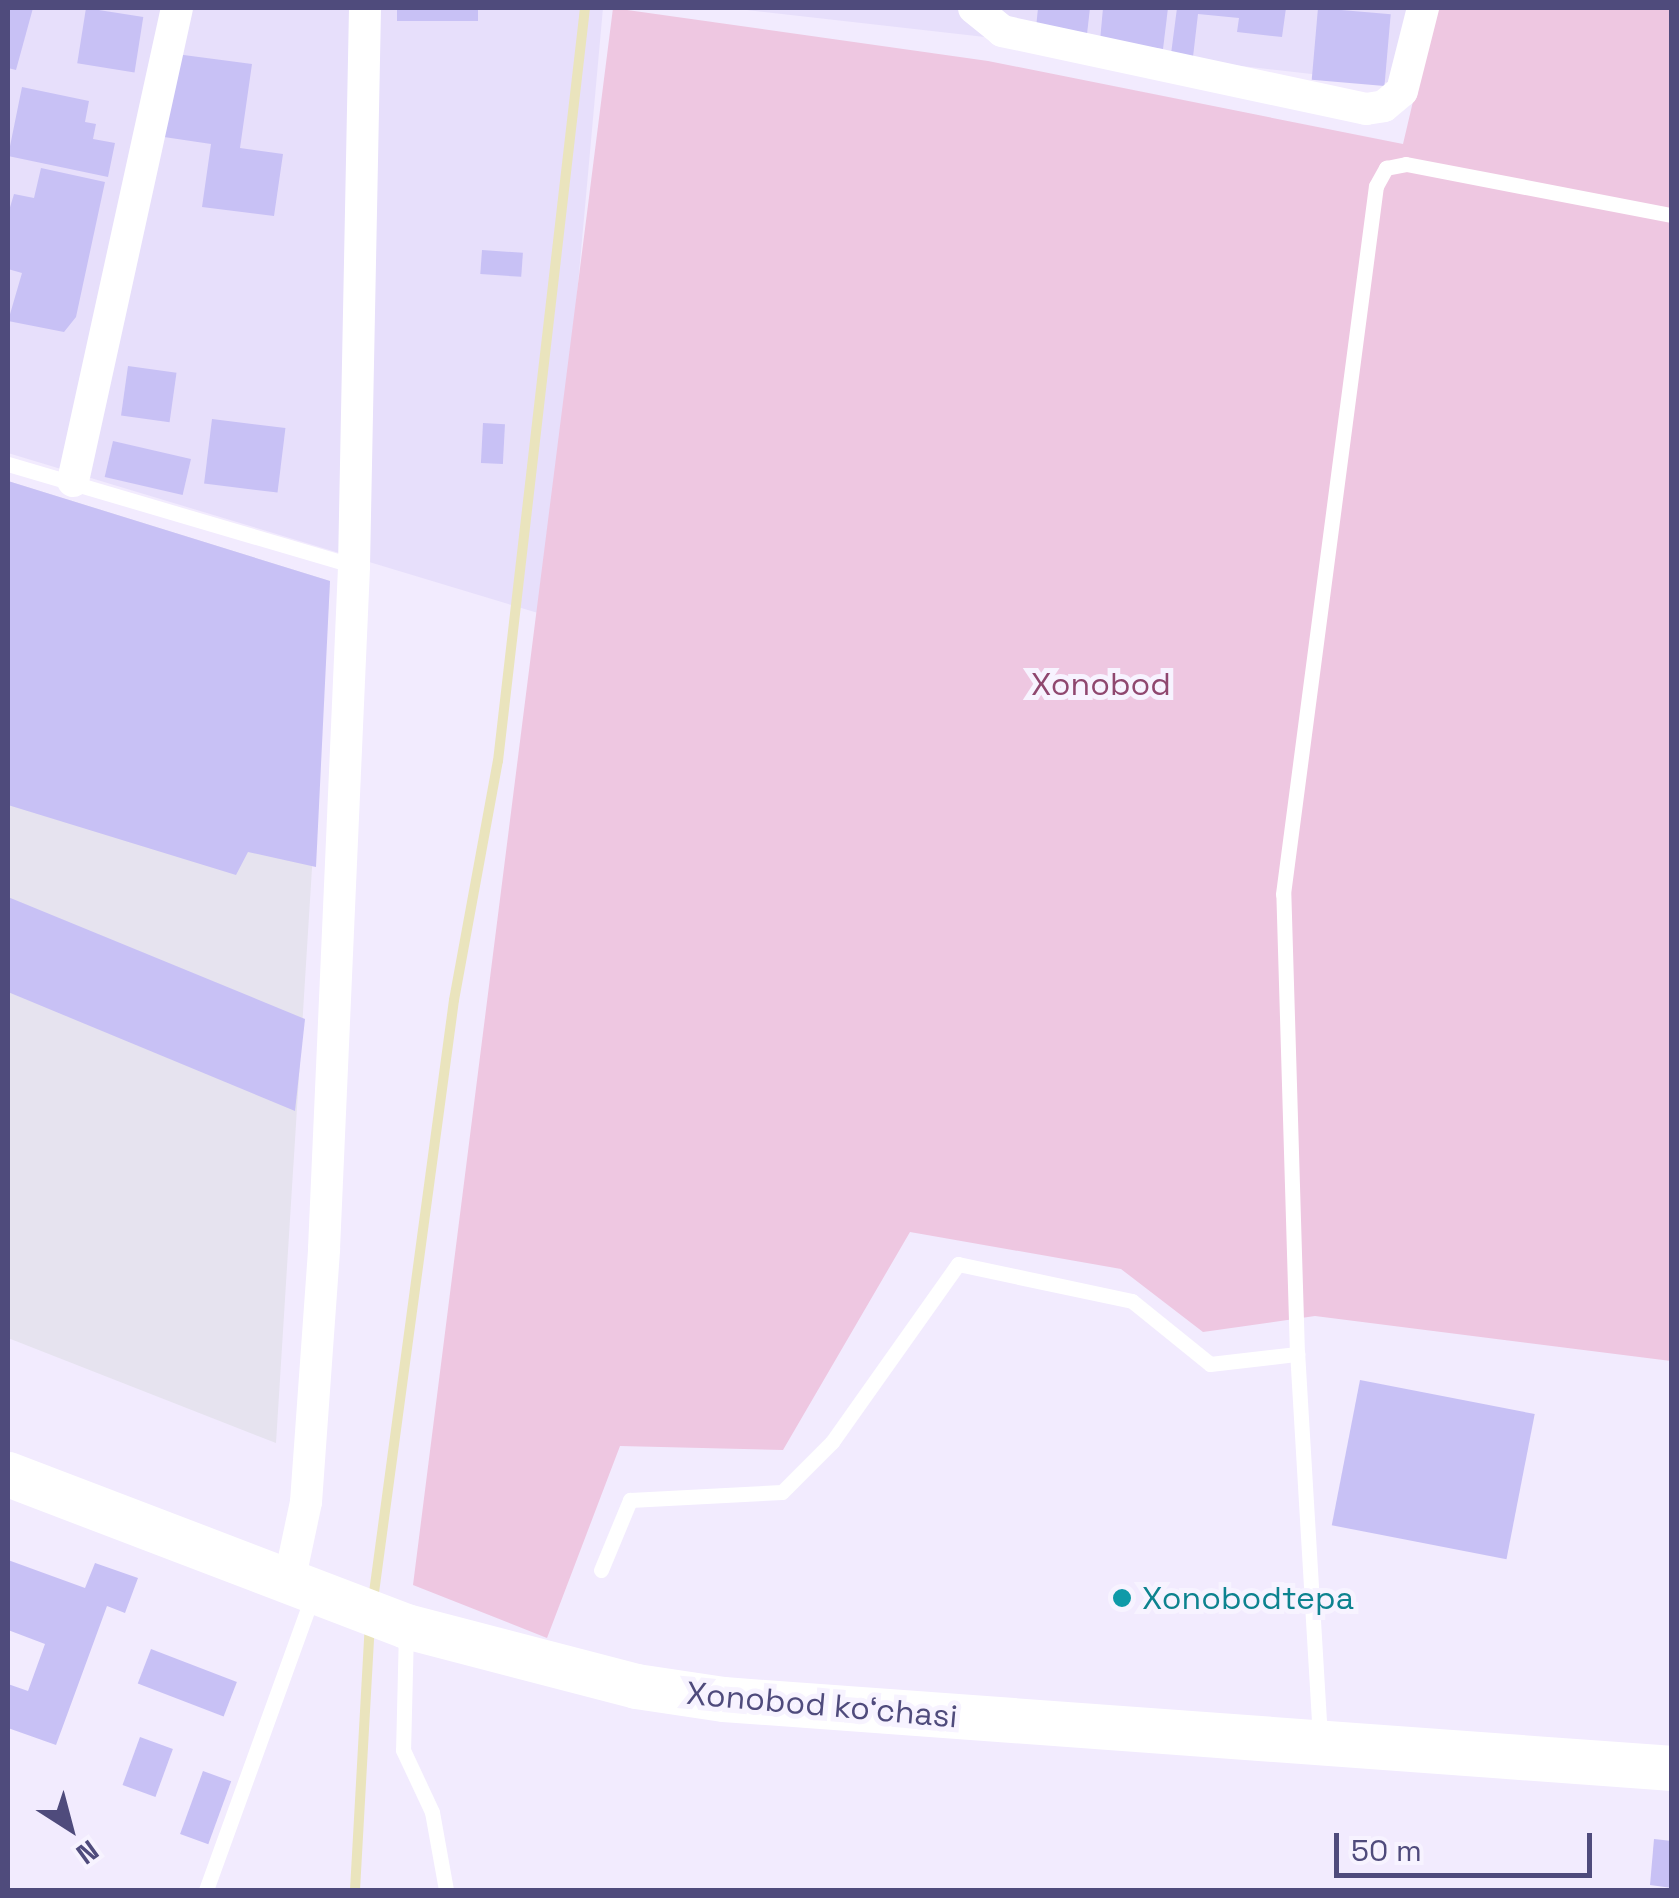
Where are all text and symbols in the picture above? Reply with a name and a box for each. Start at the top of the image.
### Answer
park label: Xonobod [1031,665,1171,703]
place label: Xonobodtepa [1142,1579,1354,1617]
marker: Xonobodtepa [1111,1587,1133,1609]
street label: Xonobod koʻchasi [685,1674,959,1736]
north arrow [20,1778,120,1878]
scale bar [1339,1813,1596,1875]
text: 50 m [1351,1831,1422,1870]
text: N [69,1832,106,1872]

